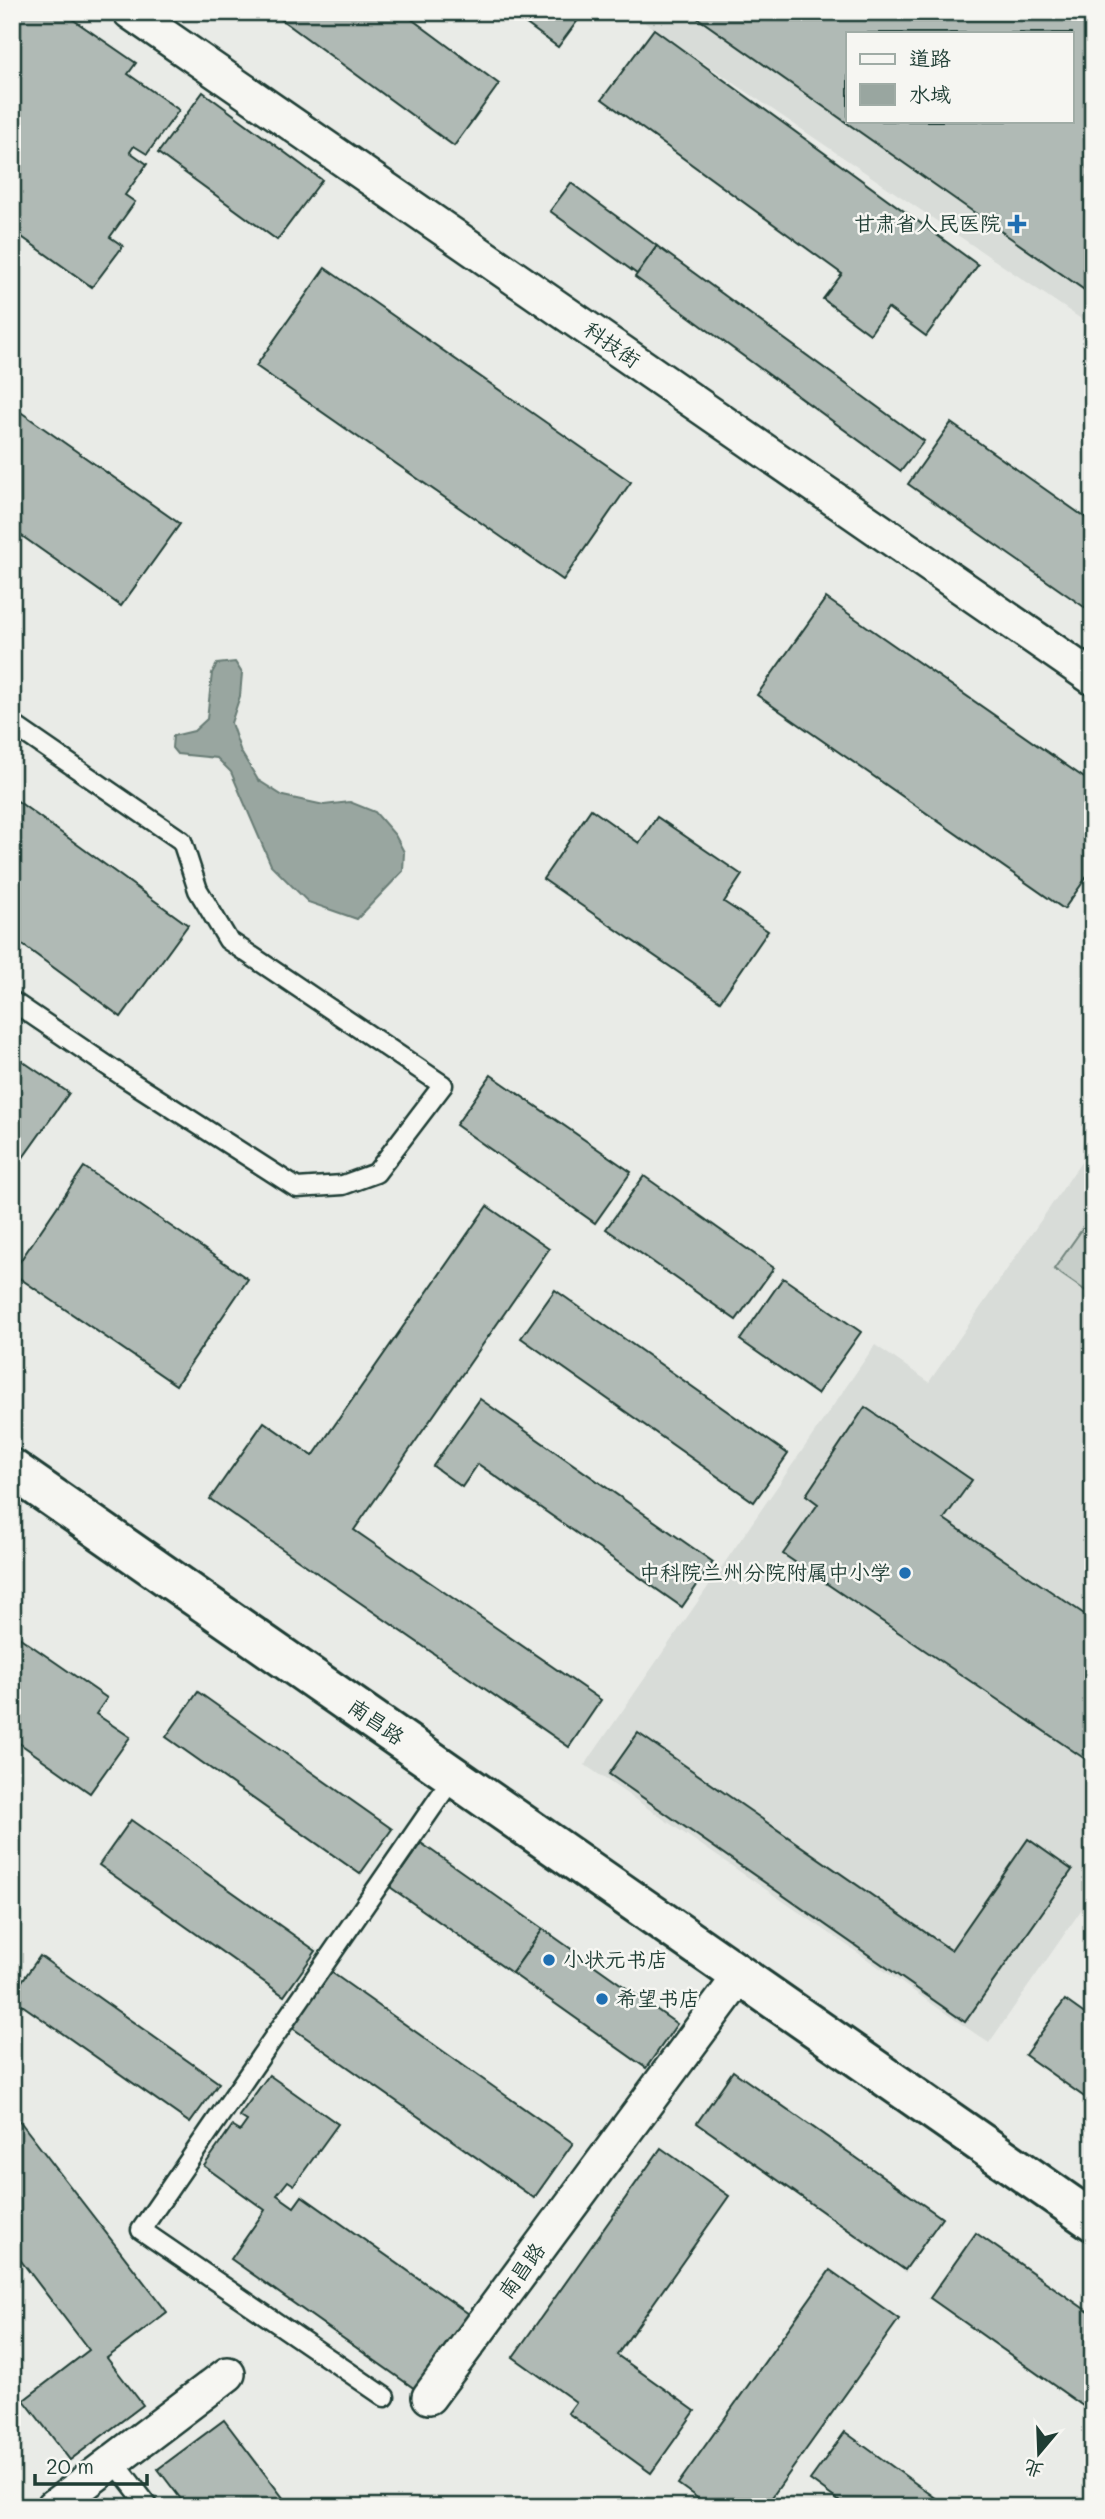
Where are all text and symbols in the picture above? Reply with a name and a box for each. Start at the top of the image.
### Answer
legend [846,32,1074,122]
text: 道路 [909,44,951,71]
text: 水域 [909,80,951,107]
place label: 甘肃省人民医院 [854,209,1001,236]
marker: 甘肃省人民医院 [1007,214,1027,234]
street label: 科技街 [579,315,646,373]
place label: 中科院兰州分院附属中小学 [639,1558,891,1585]
marker: 中科院兰州分院附属中小学 [897,1565,913,1581]
street label: 南昌路 [343,1692,410,1750]
place label: 小状元书店 [563,1945,668,1972]
marker: 小状元书店 [541,1952,557,1968]
place label: 希望书店 [616,1984,700,2011]
marker: 希望书店 [594,1991,610,2007]
street label: 南昌路 [491,2237,550,2304]
north arrow [1004,2418,1074,2488]
scale bar [35,2442,147,2486]
text: 20 m [46,2452,94,2479]
text: 北 [1020,2455,1046,2484]

